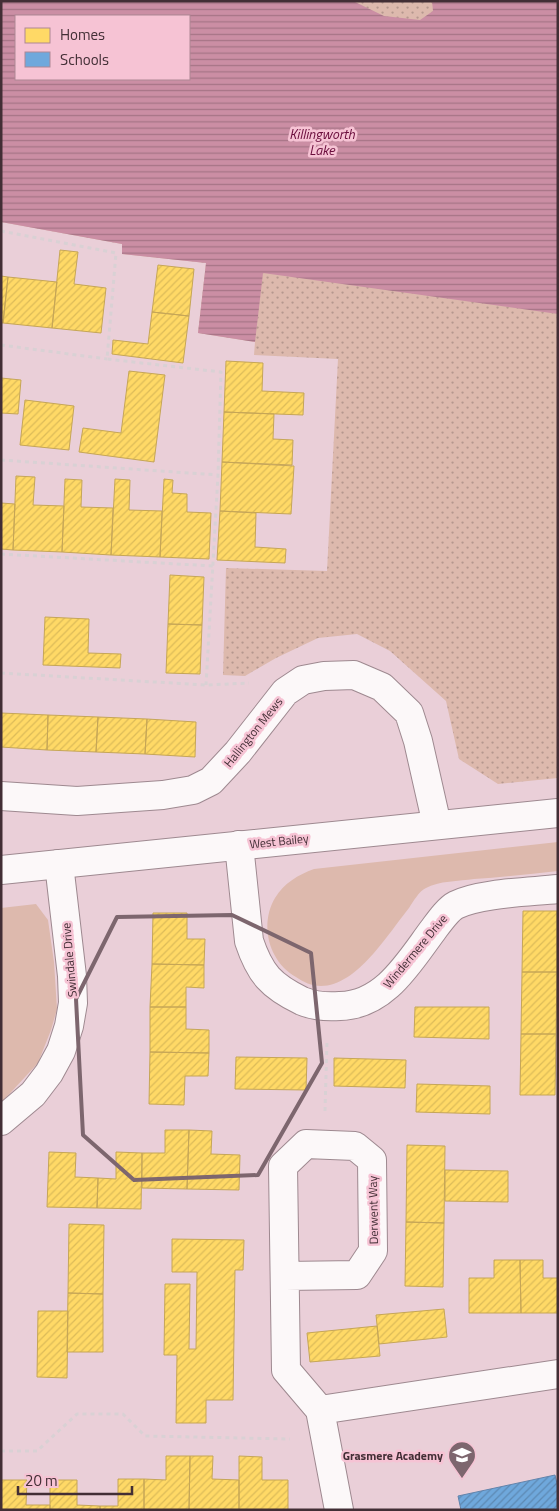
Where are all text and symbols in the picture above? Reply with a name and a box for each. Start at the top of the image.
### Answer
legend [15,15,190,80]
text: Homes [60,23,105,46]
text: Schools [60,48,109,71]
water label: Killingworth Lake [289,123,356,160]
street label: Hallington Mews [219,693,287,771]
street label: West Bailey [248,828,310,854]
street label: Windermere Drive [378,910,452,992]
street label: Swindale Drive [56,922,82,998]
street label: Derwent Way [363,1175,383,1244]
school or university icon: Grasmere Academy [447,1440,477,1479]
place label: Grasmere Academy [343,1446,443,1465]
scale bar [18,1464,131,1496]
text: 20 m [25,1469,58,1492]

